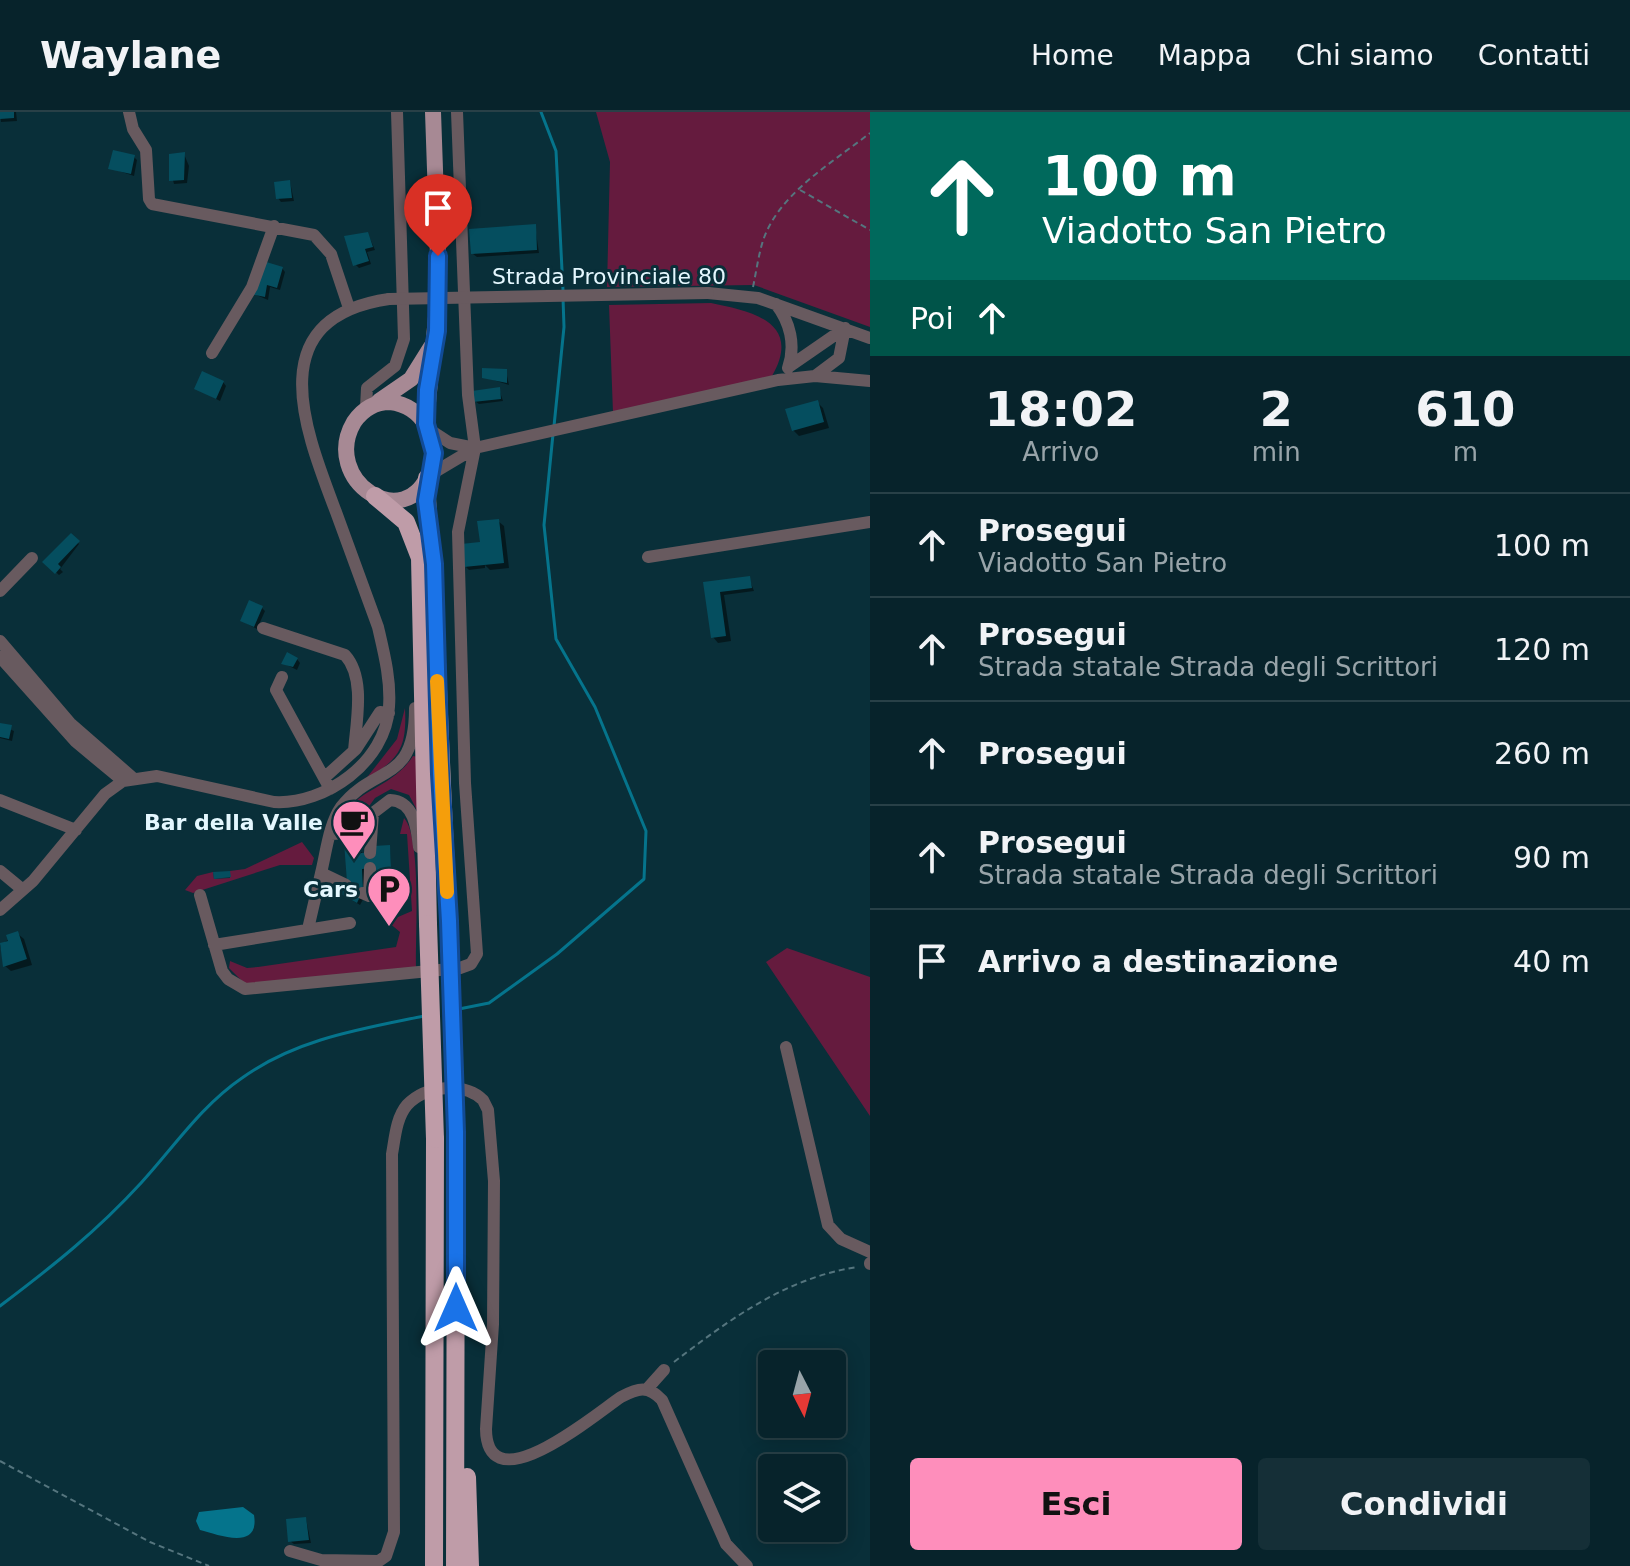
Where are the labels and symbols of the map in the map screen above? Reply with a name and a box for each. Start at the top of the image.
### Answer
pin [404,174,472,256]
street label: Strada Provinciale 80 [492,264,726,289]
cafe icon: Bar della Valle [330,798,378,861]
place label: Bar della Valle [144,810,323,835]
parking icon: Cars [365,865,413,928]
place label: Cars [303,877,358,902]
position arrow [414,1266,498,1350]
north arrow [758,1350,846,1438]

